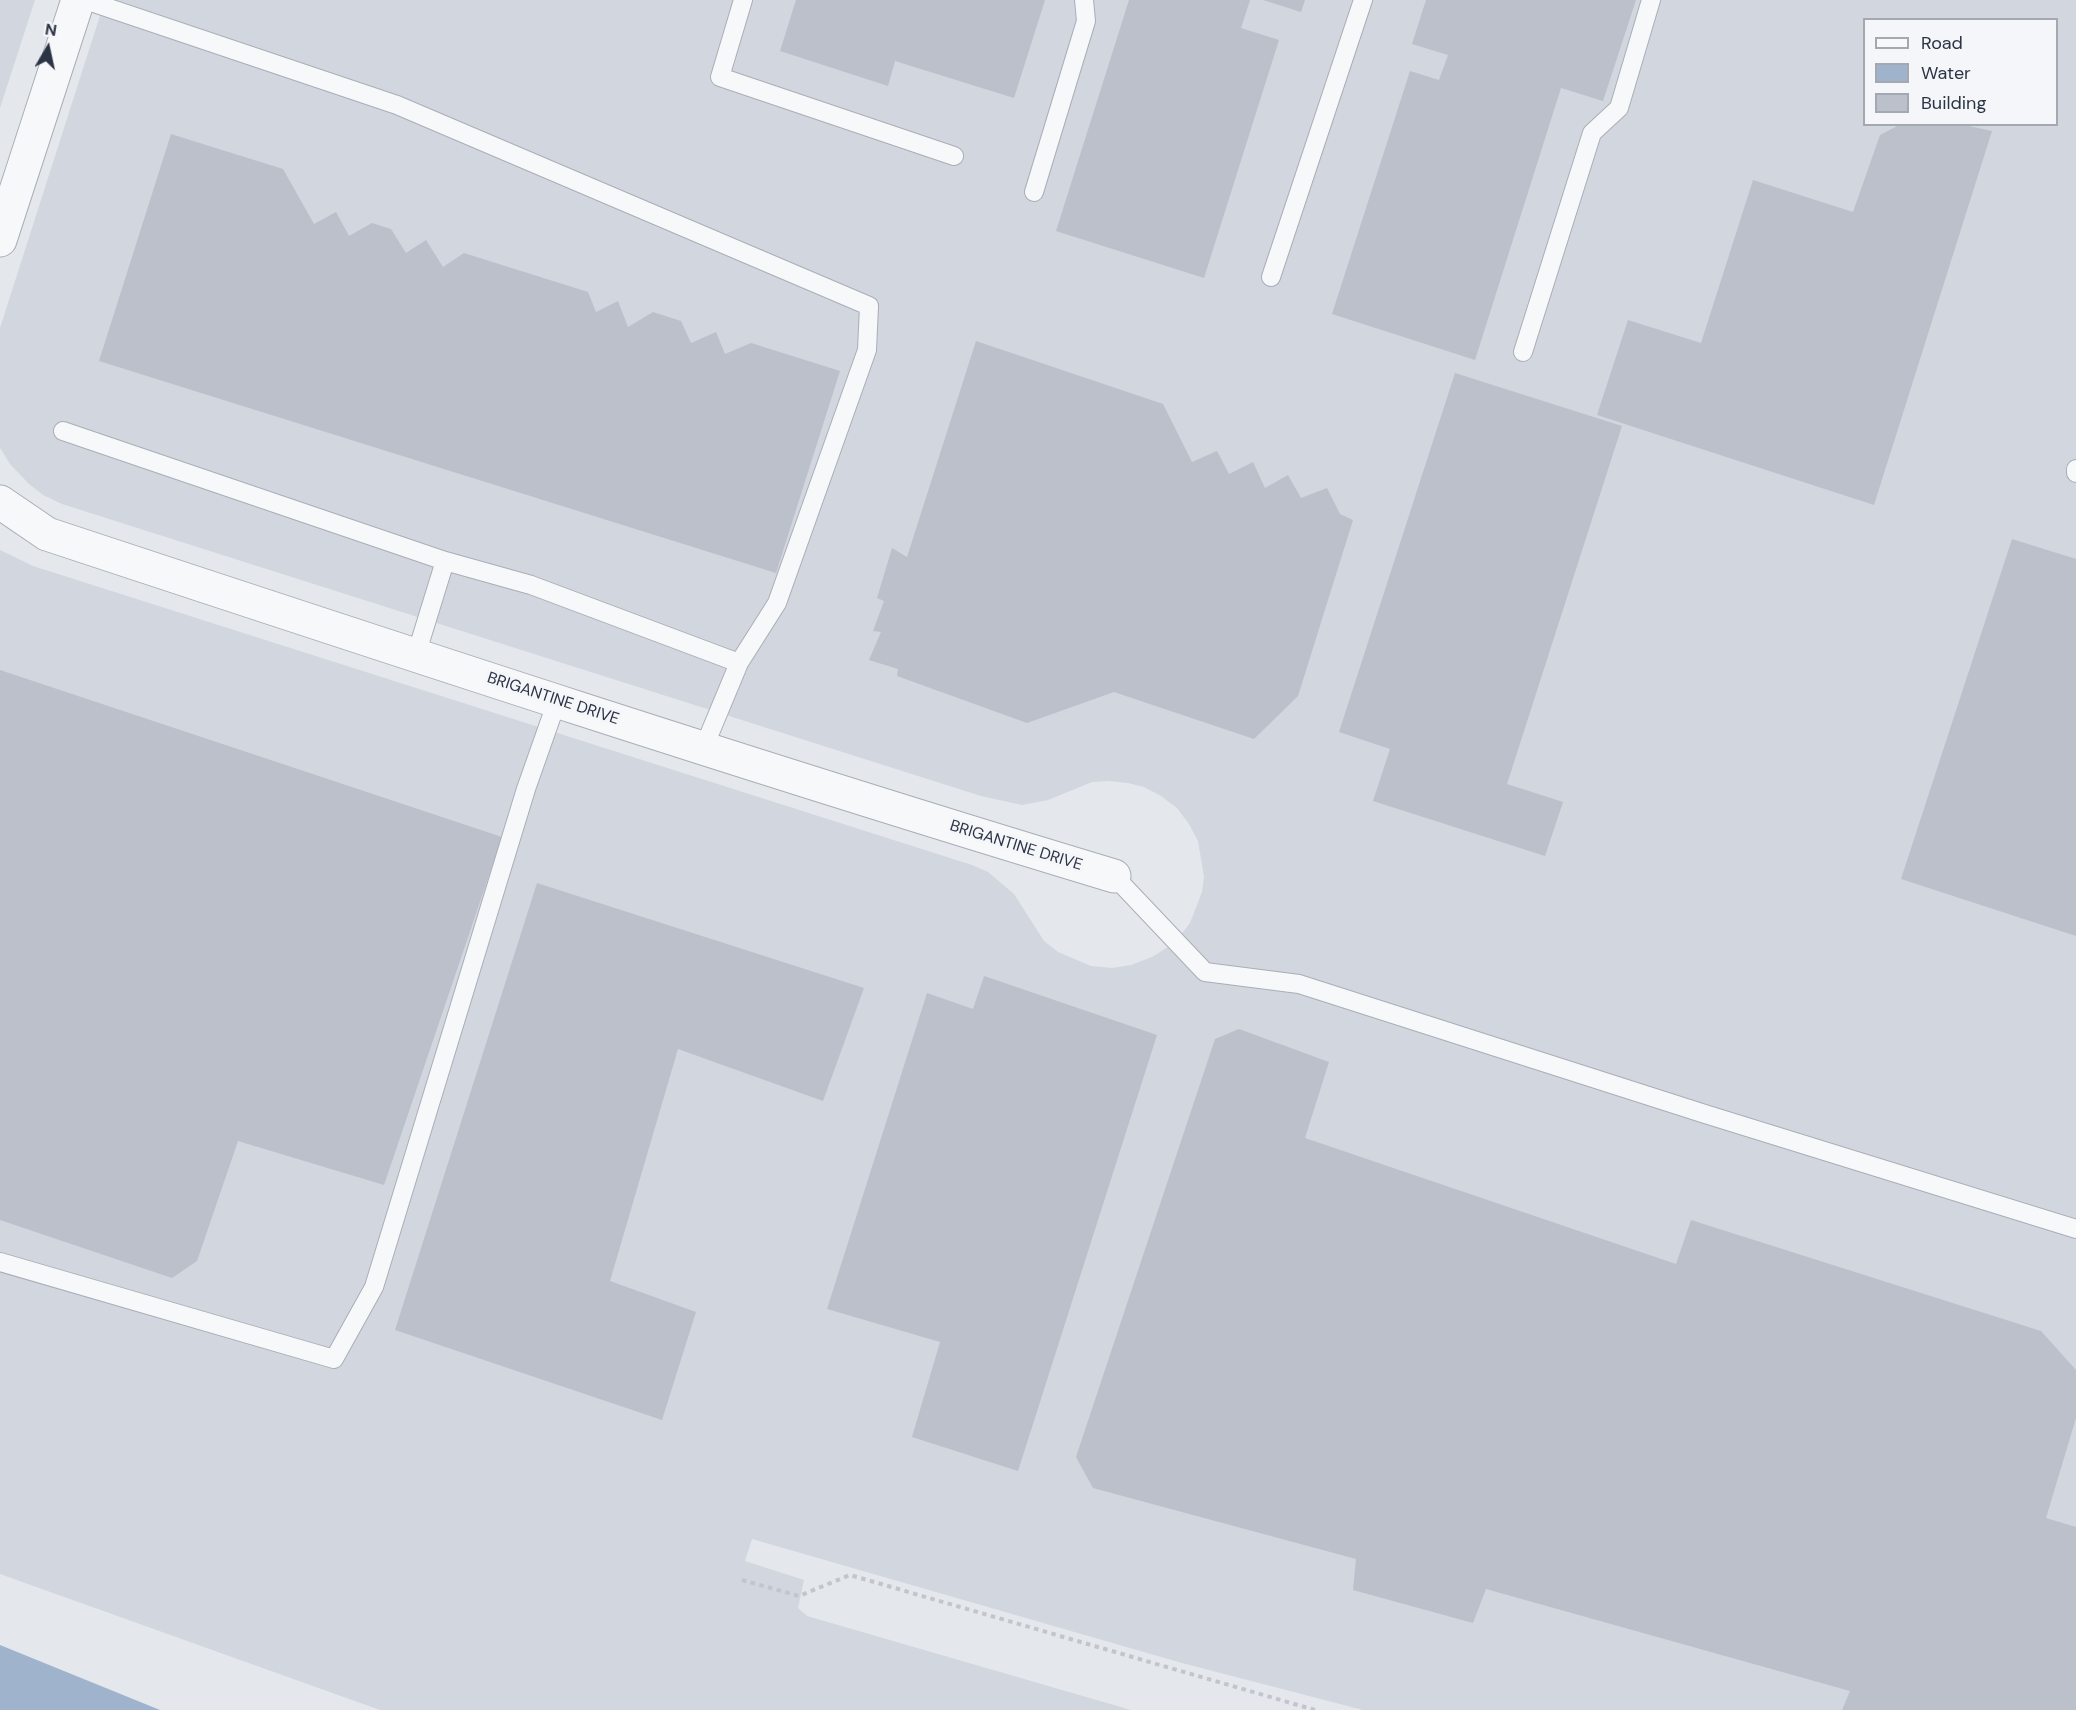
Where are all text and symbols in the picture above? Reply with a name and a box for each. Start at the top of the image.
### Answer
north arrow [18,18,78,78]
text: N [43,18,58,41]
legend [1863,18,2058,126]
text: Road [1921,31,1963,55]
text: Water [1921,61,1971,85]
text: Building [1921,91,1986,115]
street label: BRIGANTINE DRIVE [485,669,621,729]
street label: BRIGANTINE DRIVE [947,817,1085,875]

